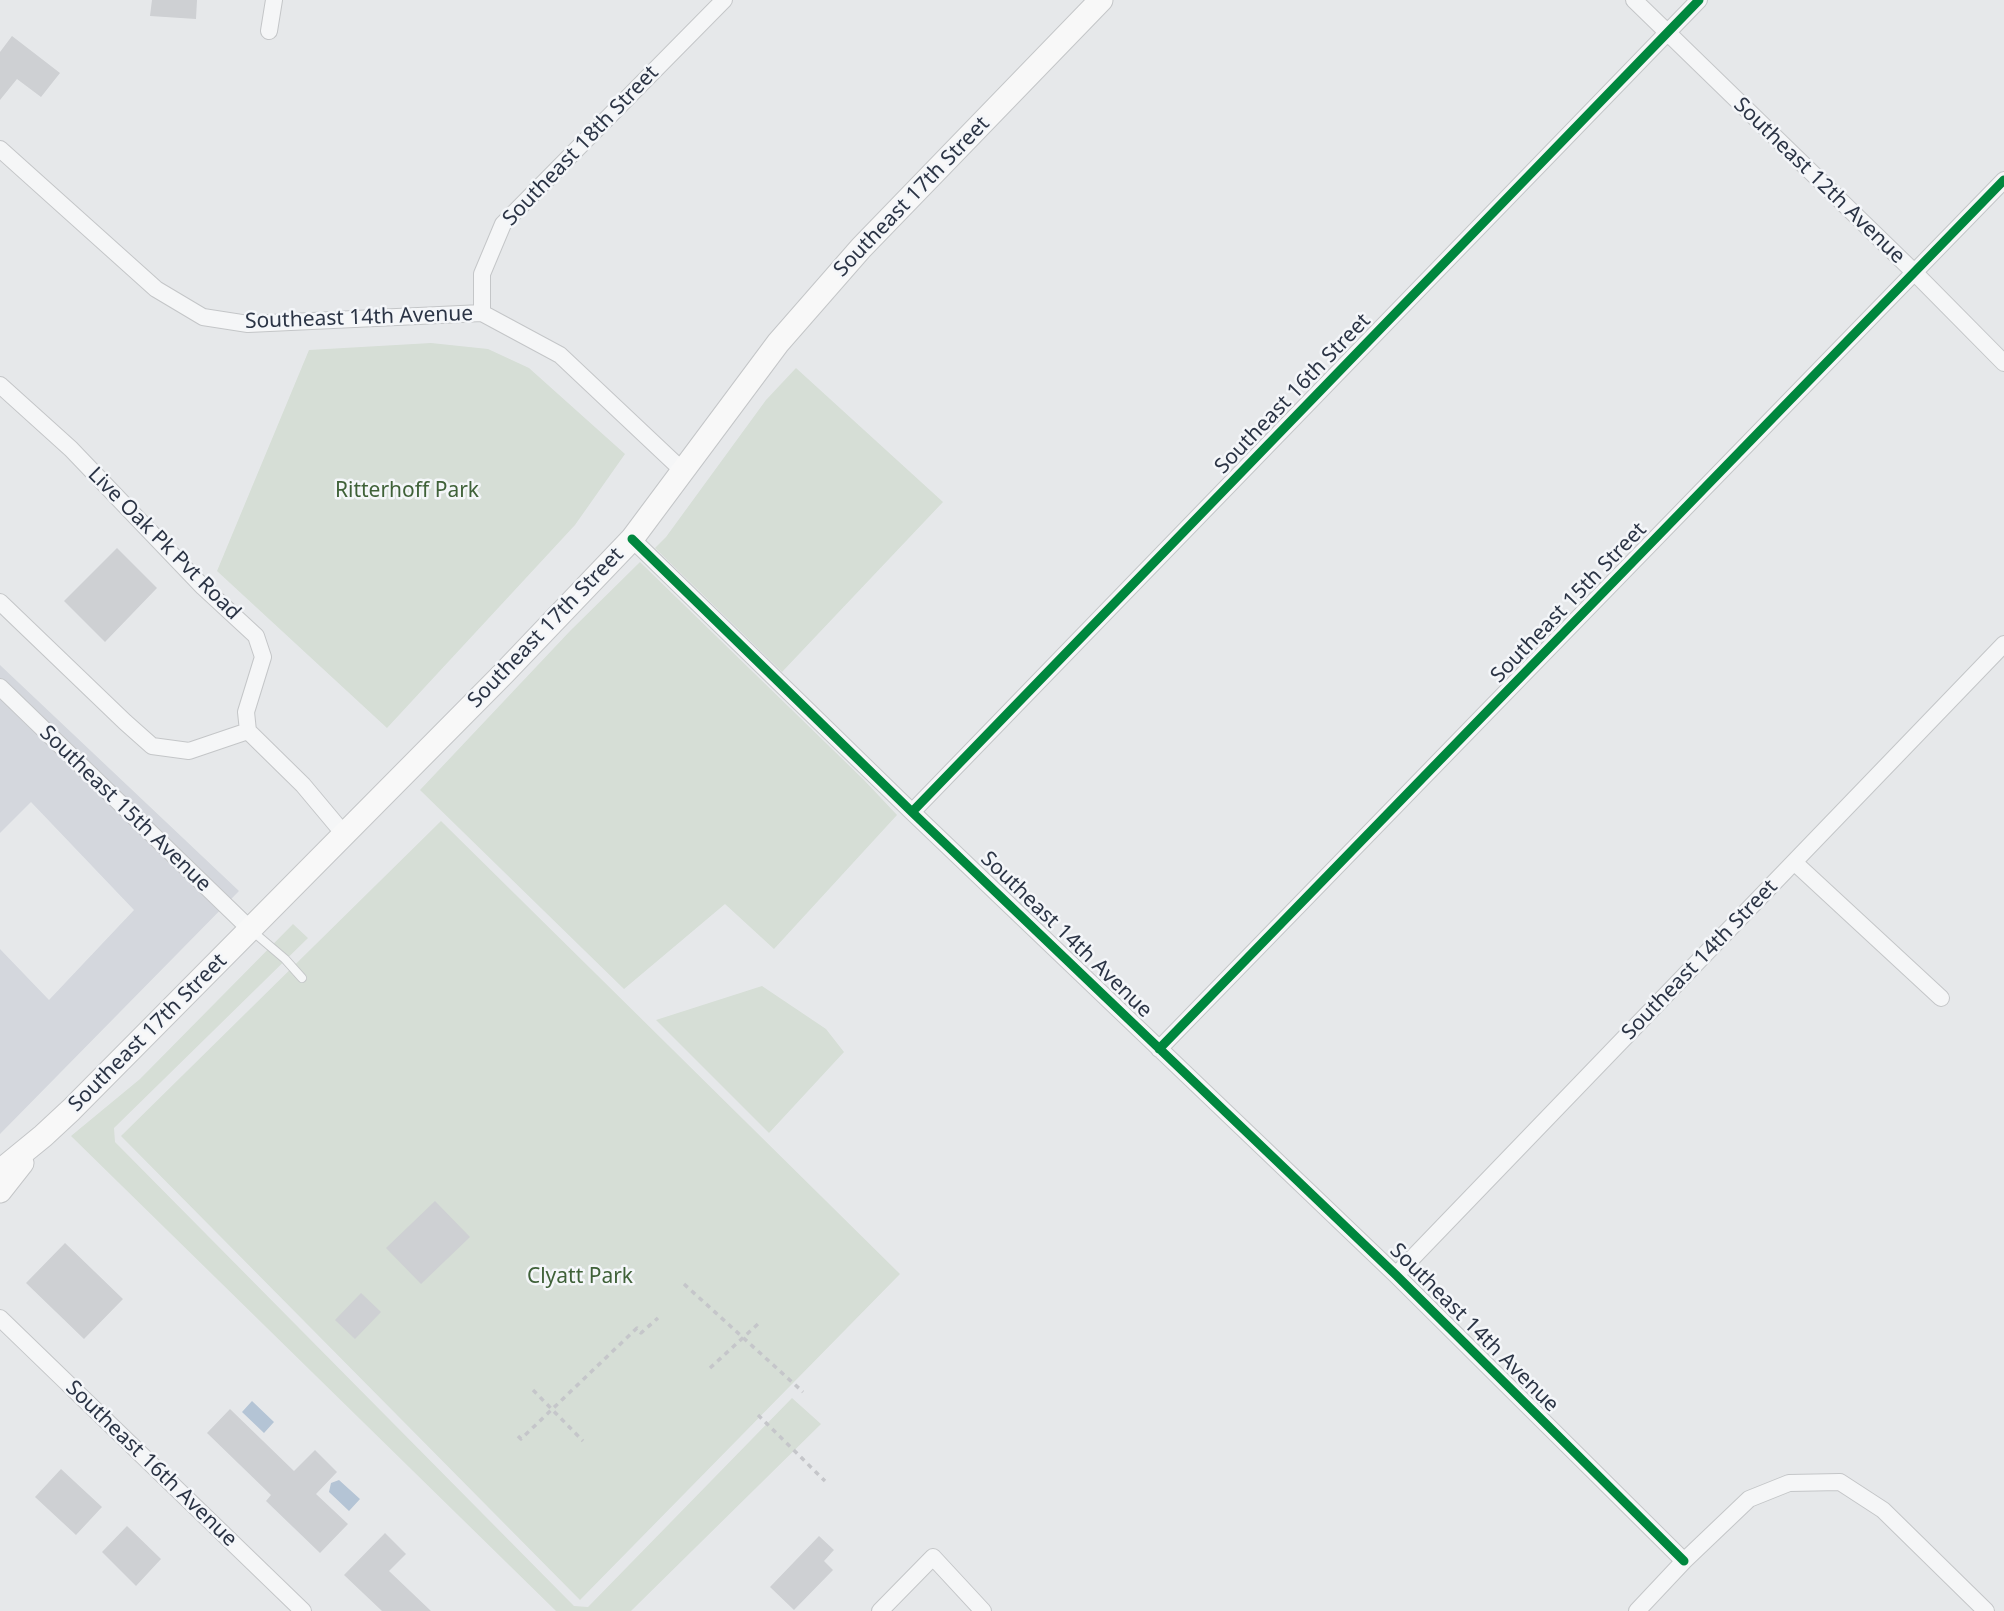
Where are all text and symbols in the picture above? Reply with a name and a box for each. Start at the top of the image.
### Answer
street label: Southeast 18th Street [498,61,664,231]
street label: Southeast 12th Avenue [1728,93,1910,269]
street label: Southeast 17th Street [829,112,995,282]
street label: Southeast 14th Avenue [244,301,474,335]
street label: Southeast 16th Street [1210,309,1376,479]
street label: Live Oak Pk Pvt Road [82,462,246,626]
park label: Ritterhoff Park [335,478,479,504]
street label: Southeast 15th Street [1486,518,1652,688]
street label: Southeast 17th Street [463,543,629,713]
street label: Southeast 15th Avenue [34,721,216,897]
street label: Southeast 14th Avenue [975,847,1157,1023]
street label: Southeast 14th Street [1617,875,1783,1045]
street label: Southeast 17th Street [64,949,232,1117]
street label: Southeast 14th Avenue [1384,1238,1564,1418]
park label: Clyatt Park [527,1264,633,1290]
street label: Southeast 16th Avenue [60,1376,242,1552]

